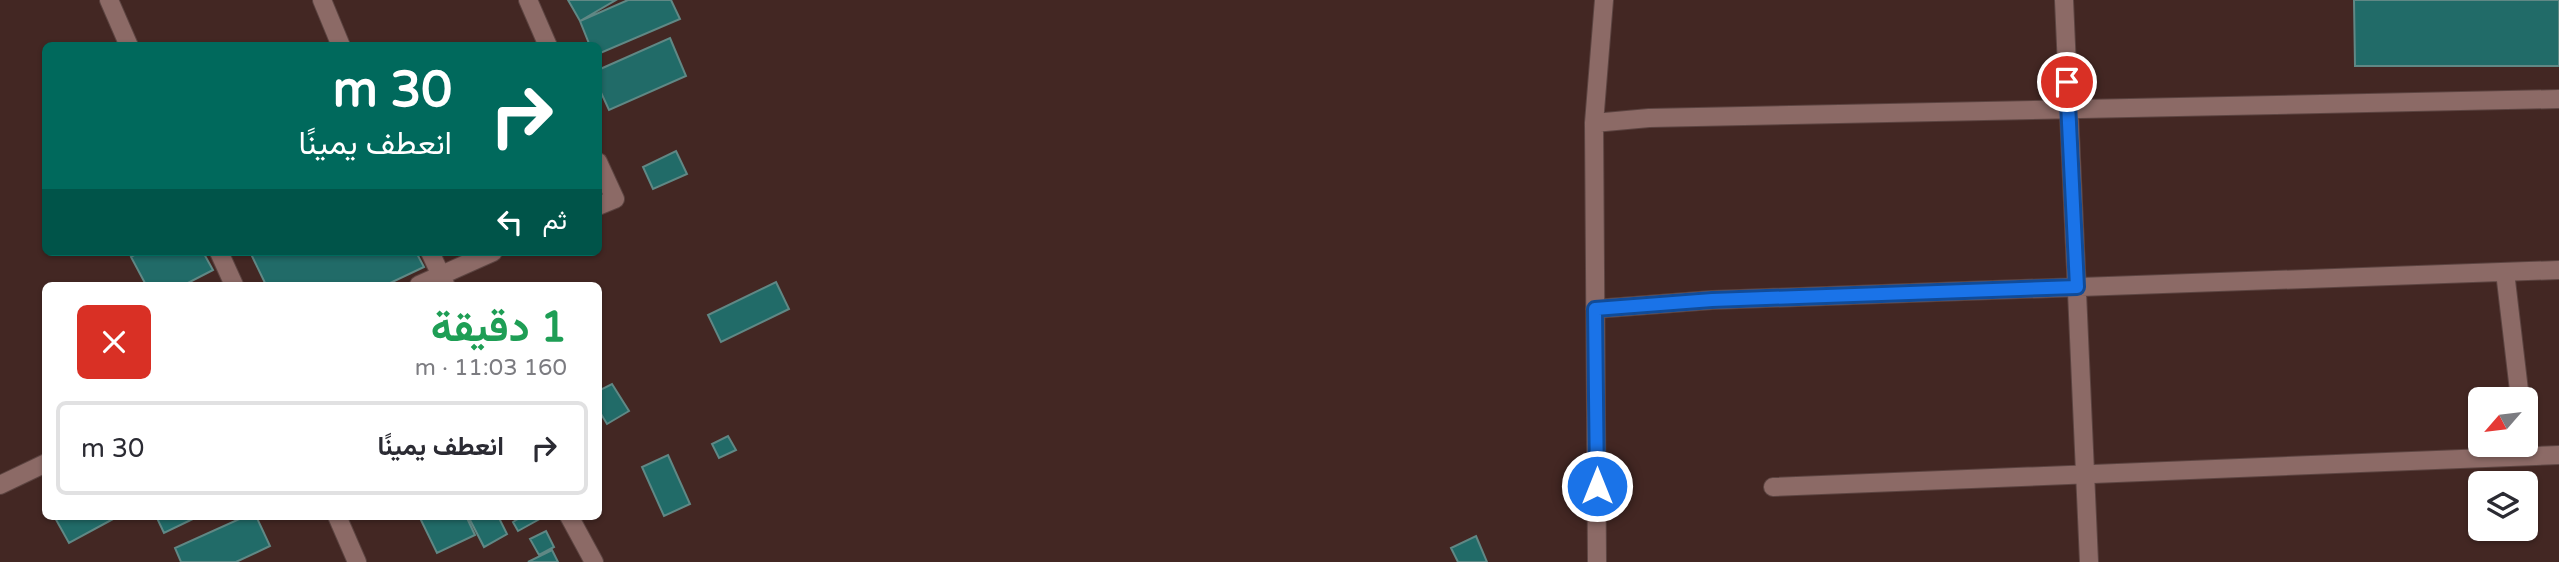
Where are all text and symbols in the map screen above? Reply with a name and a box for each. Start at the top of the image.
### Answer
pin [2037,52,2097,112]
text: 30 m [333,61,452,120]
icon: arrive [2048,63,2086,101]
icon: right [476,70,567,161]
text: انعطف يمينًا [298,125,452,163]
icon: left [491,203,529,241]
text: ثم [543,205,567,236]
text: 1 دقيقة [431,302,567,353]
button: close [77,305,151,379]
text: 160 m · 11:03 [415,354,567,382]
north arrow [2468,387,2538,457]
map controls [2468,387,2538,541]
icon: right [525,429,563,467]
text: انعطف يمينًا [377,431,504,462]
text: 30 m [81,433,144,464]
position arrow [1560,449,1634,523]
button: layers [2468,471,2538,541]

